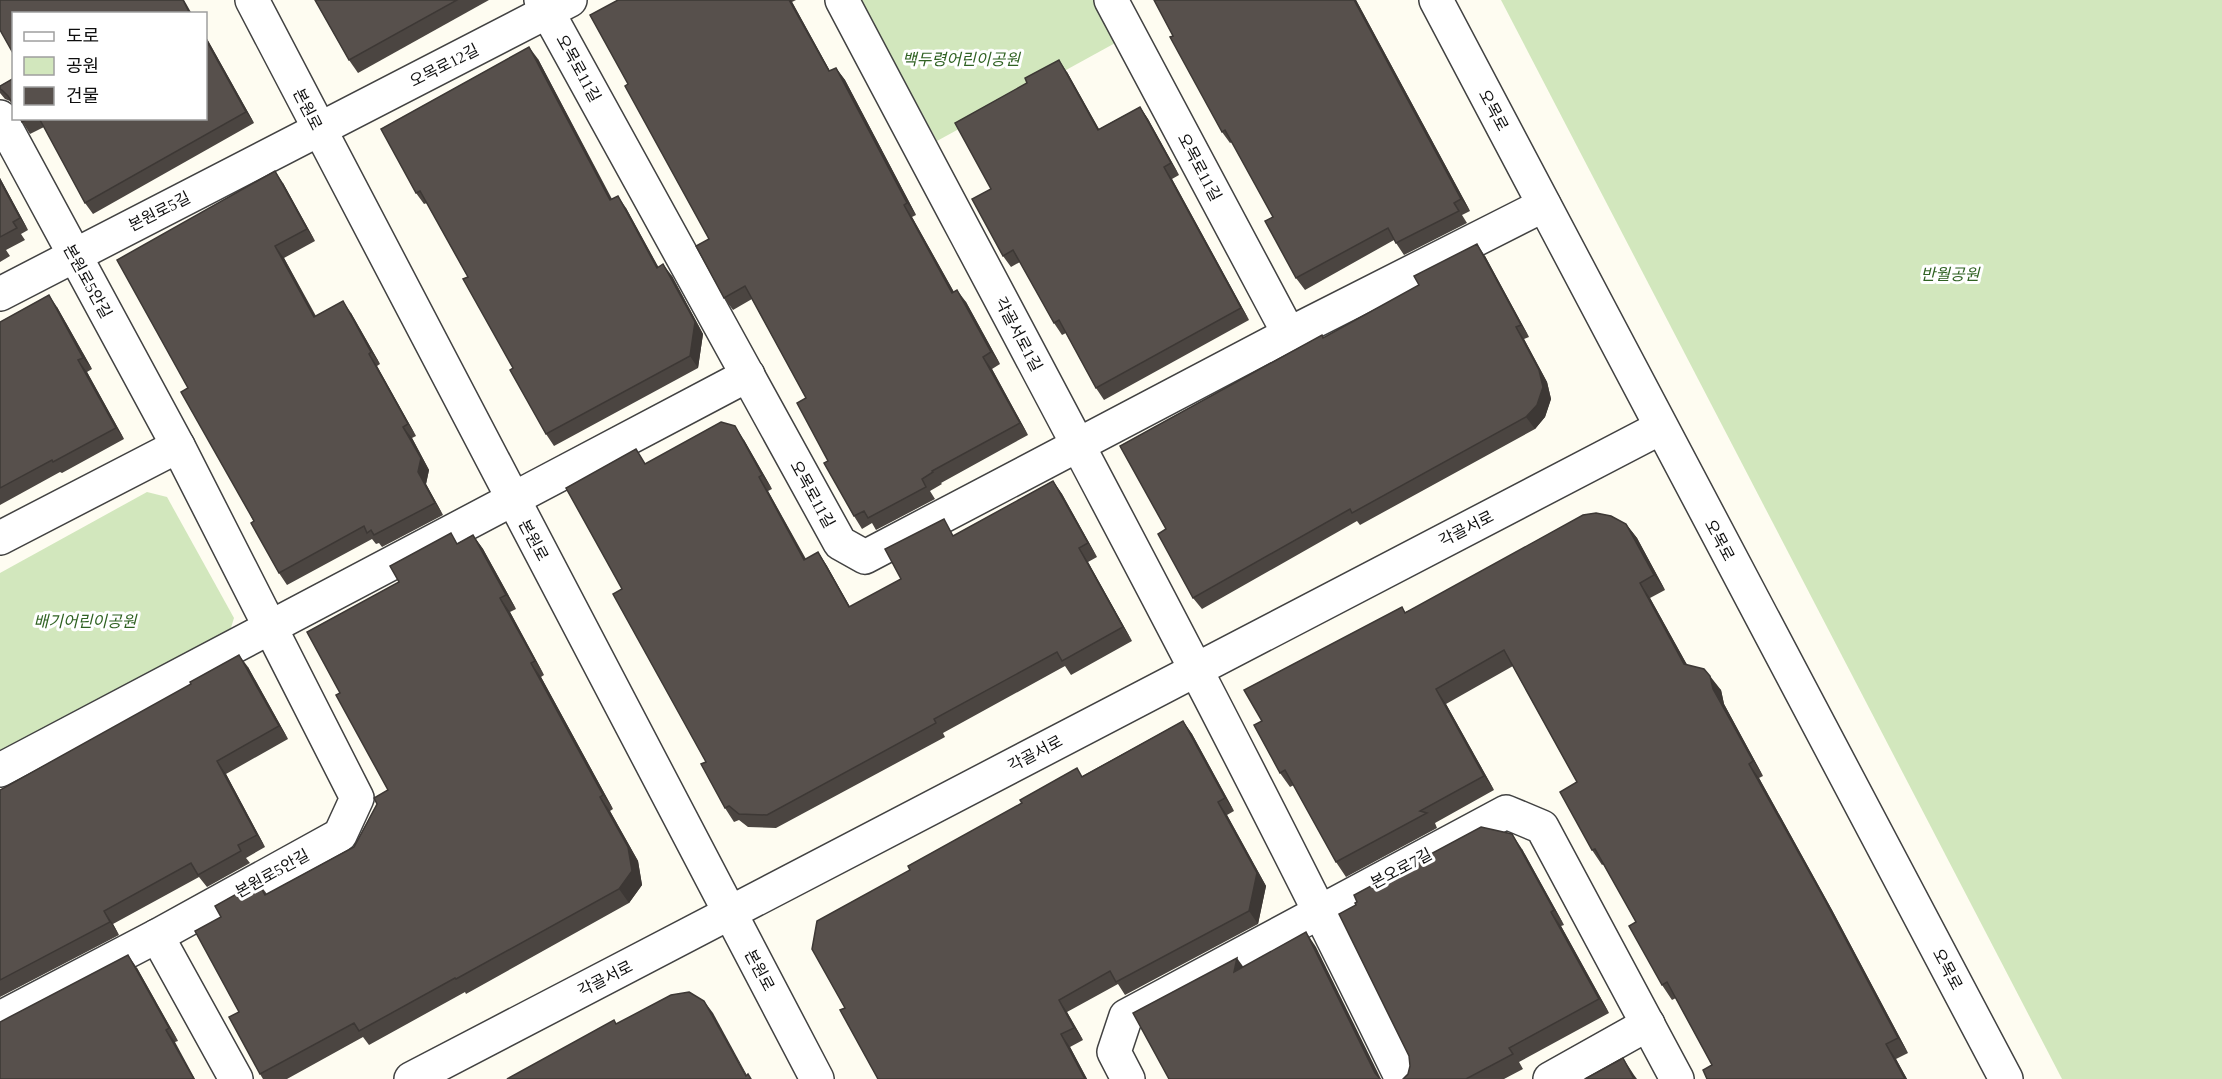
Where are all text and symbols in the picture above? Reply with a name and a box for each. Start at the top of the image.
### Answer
legend [12,12,207,120]
text: 도로 [66,26,99,46]
street label: 오목로11길 [553,32,604,105]
street label: 오목로12길 [407,41,481,90]
park label: 백두령어린이공원 [902,51,1021,68]
text: 공원 [66,56,99,76]
text: 건물 [66,86,99,106]
street label: 본원로 [290,86,325,133]
street label: 오목로 [1476,87,1512,134]
street label: 오목로11길 [1175,130,1225,204]
street label: 본원로5길 [126,189,193,234]
street label: 본원로5안길 [60,241,115,321]
park label: 반월공원 [1921,266,1981,283]
street label: 각골서로1길 [992,294,1045,374]
street label: 오목로11길 [787,458,838,531]
street label: 각골서로 [1436,507,1497,549]
street label: 본원로 [516,517,552,564]
street label: 오목로 [1702,517,1738,564]
park label: 배기어린이공원 [33,613,138,630]
street label: 각골서로 [1005,732,1065,775]
street label: 본오로7길 [1368,845,1435,892]
street label: 본원로5안길 [232,846,312,901]
street label: 오목로 [1930,946,1966,993]
street label: 본원로 [742,947,778,994]
street label: 각골서로 [575,957,636,999]

